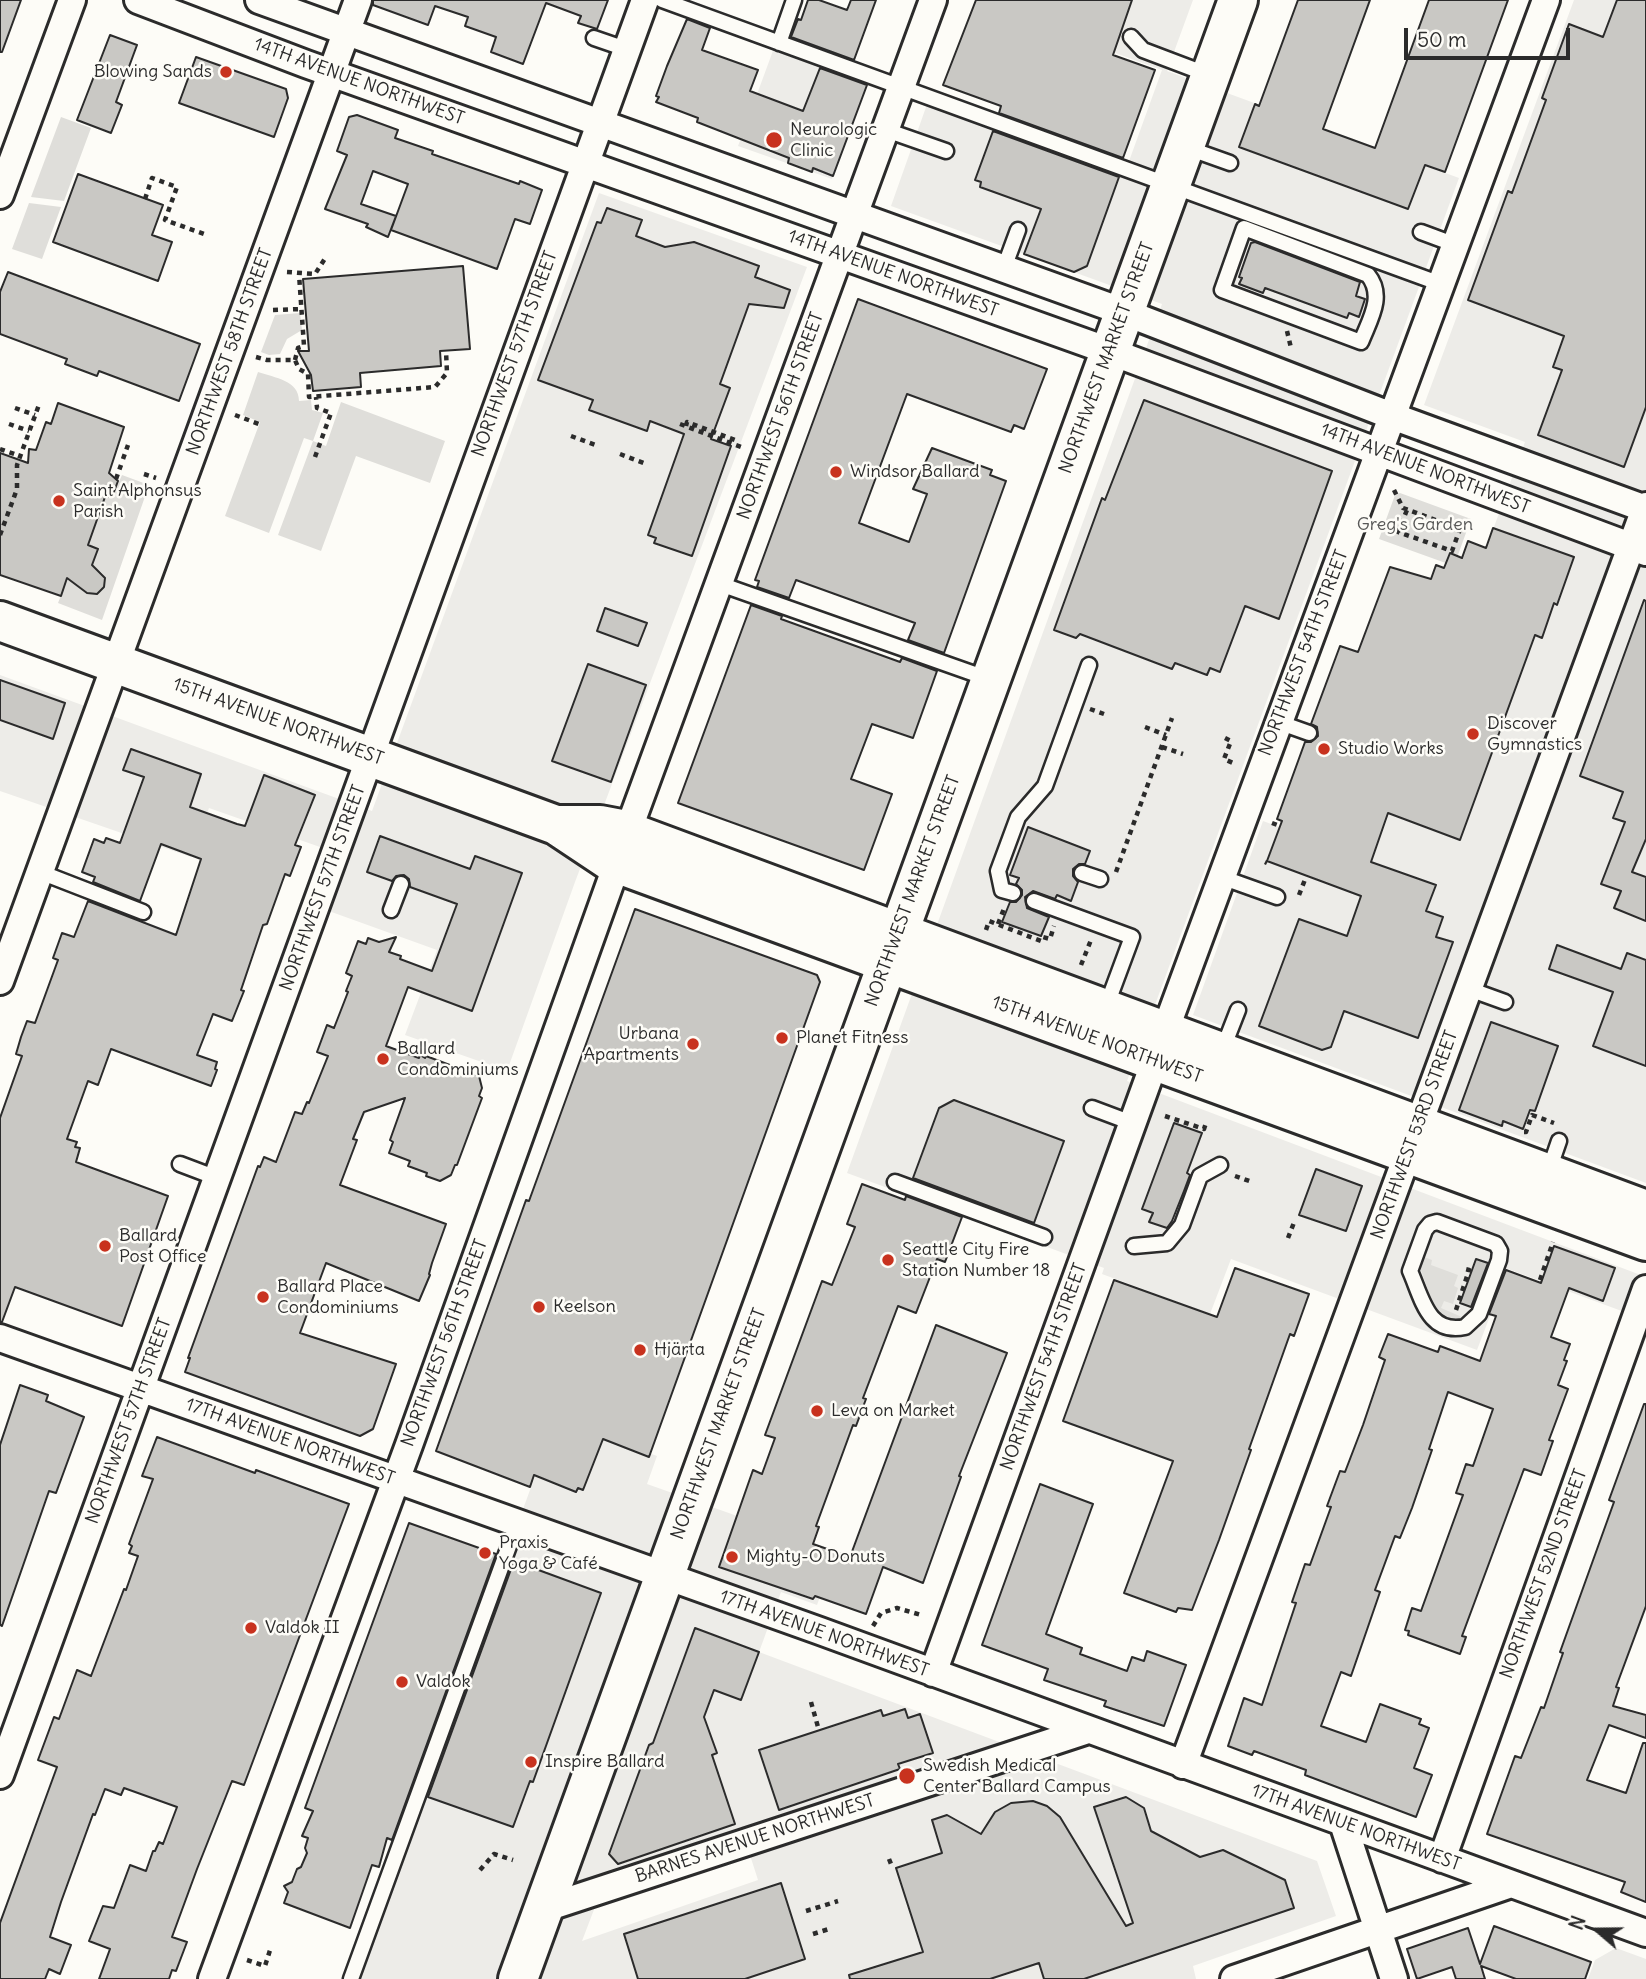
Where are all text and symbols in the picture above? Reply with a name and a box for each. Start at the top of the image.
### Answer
scale bar [1408,14,1574,58]
text: 50 m [1417,26,1466,53]
street label: 14TH AVENUE NORTHWEST [251,34,467,130]
place label: Blowing Sands [94,61,212,83]
marker: Blowing Sands [218,64,234,80]
place label: Neurologic Clinic [790,119,877,162]
marker: Neurologic Clinic [764,130,784,150]
street label: 14TH AVENUE NORTHWEST [785,226,1001,322]
street label: NORTHWEST MARKET STREET [1055,239,1159,477]
street label: NORTHWEST 58TH STREET [182,246,278,458]
street label: NORTHWEST 57TH STREET [468,248,562,460]
street label: NORTHWEST 56TH STREET [733,309,829,523]
street label: 14TH AVENUE NORTHWEST [1317,419,1533,519]
place label: Windsor Ballard [850,461,979,483]
marker: Windsor Ballard [828,464,844,480]
place label: Saint Alphonsus Parish [73,480,202,522]
marker: Saint Alphonsus Parish [51,493,67,509]
park label: Greg's Garden [1357,514,1473,536]
street label: NORTHWEST 54TH STREET [1255,547,1353,759]
street label: 15TH AVENUE NORTHWEST [170,674,386,770]
place label: Discover Gymnastics [1487,713,1582,756]
marker: Discover Gymnastics [1465,726,1481,742]
place label: Studio Works [1338,738,1444,760]
marker: Studio Works [1316,741,1332,757]
street label: NORTHWEST MARKET STREET [861,772,965,1010]
street label: NORTHWEST 57TH STREET [276,782,370,994]
street label: 15TH AVENUE NORTHWEST [989,992,1205,1088]
place label: Urbana Apartments [583,1023,679,1066]
place label: Planet Fitness [796,1027,908,1049]
street label: NORTHWEST 53RD STREET [1367,1028,1463,1242]
marker: Planet Fitness [774,1030,790,1046]
marker: Urbana Apartments [685,1036,701,1052]
place label: Ballard Condominiums [397,1038,519,1080]
marker: Ballard Condominiums [375,1051,391,1067]
place label: Ballard Post Office [119,1225,206,1268]
street label: NORTHWEST 56TH STREET [397,1236,493,1450]
marker: Ballard Post Office [97,1238,113,1254]
place label: Seattle City Fire Station Number 18 [902,1239,1050,1282]
marker: Seattle City Fire Station Number 18 [880,1252,896,1268]
street label: NORTHWEST 54TH STREET [996,1261,1092,1473]
place label: Ballard Place Condominiums [277,1276,399,1318]
marker: Ballard Place Condominiums [255,1289,271,1305]
place label: Keelson [553,1296,616,1318]
marker: Keelson [531,1299,547,1315]
street label: NORTHWEST MARKET STREET [667,1305,771,1543]
street label: NORTHWEST 57TH STREET [82,1315,176,1527]
place label: Hjärta [654,1339,705,1361]
marker: Hjärta [632,1342,648,1358]
street label: 17TH AVENUE NORTHWEST [182,1394,398,1490]
place label: Leva on Market [831,1400,955,1422]
marker: Leva on Market [809,1403,825,1419]
street label: NORTHWEST 52ND STREET [1496,1466,1592,1682]
place label: Praxis Yoga & Café [499,1532,598,1574]
marker: Praxis Yoga & Café [477,1545,493,1561]
place label: Mighty-O Donuts [746,1546,885,1568]
marker: Mighty-O Donuts [724,1549,740,1565]
street label: 17TH AVENUE NORTHWEST [716,1586,932,1682]
place label: Valdok II [265,1617,340,1639]
marker: Valdok II [243,1620,259,1636]
place label: Valdok [416,1671,471,1693]
marker: Valdok [394,1674,410,1690]
place label: Inspire Ballard [545,1751,665,1773]
marker: Inspire Ballard [523,1754,539,1770]
place label: Swedish Medical Center Ballard Campus [923,1755,1111,1798]
marker: Swedish Medical Center Ballard Campus [897,1766,917,1786]
street label: 17TH AVENUE NORTHWEST [1248,1780,1464,1876]
street label: BARNES AVENUE NORTHWEST [633,1790,877,1888]
north arrow [1562,1895,1632,1965]
text: N [1564,1913,1591,1933]

